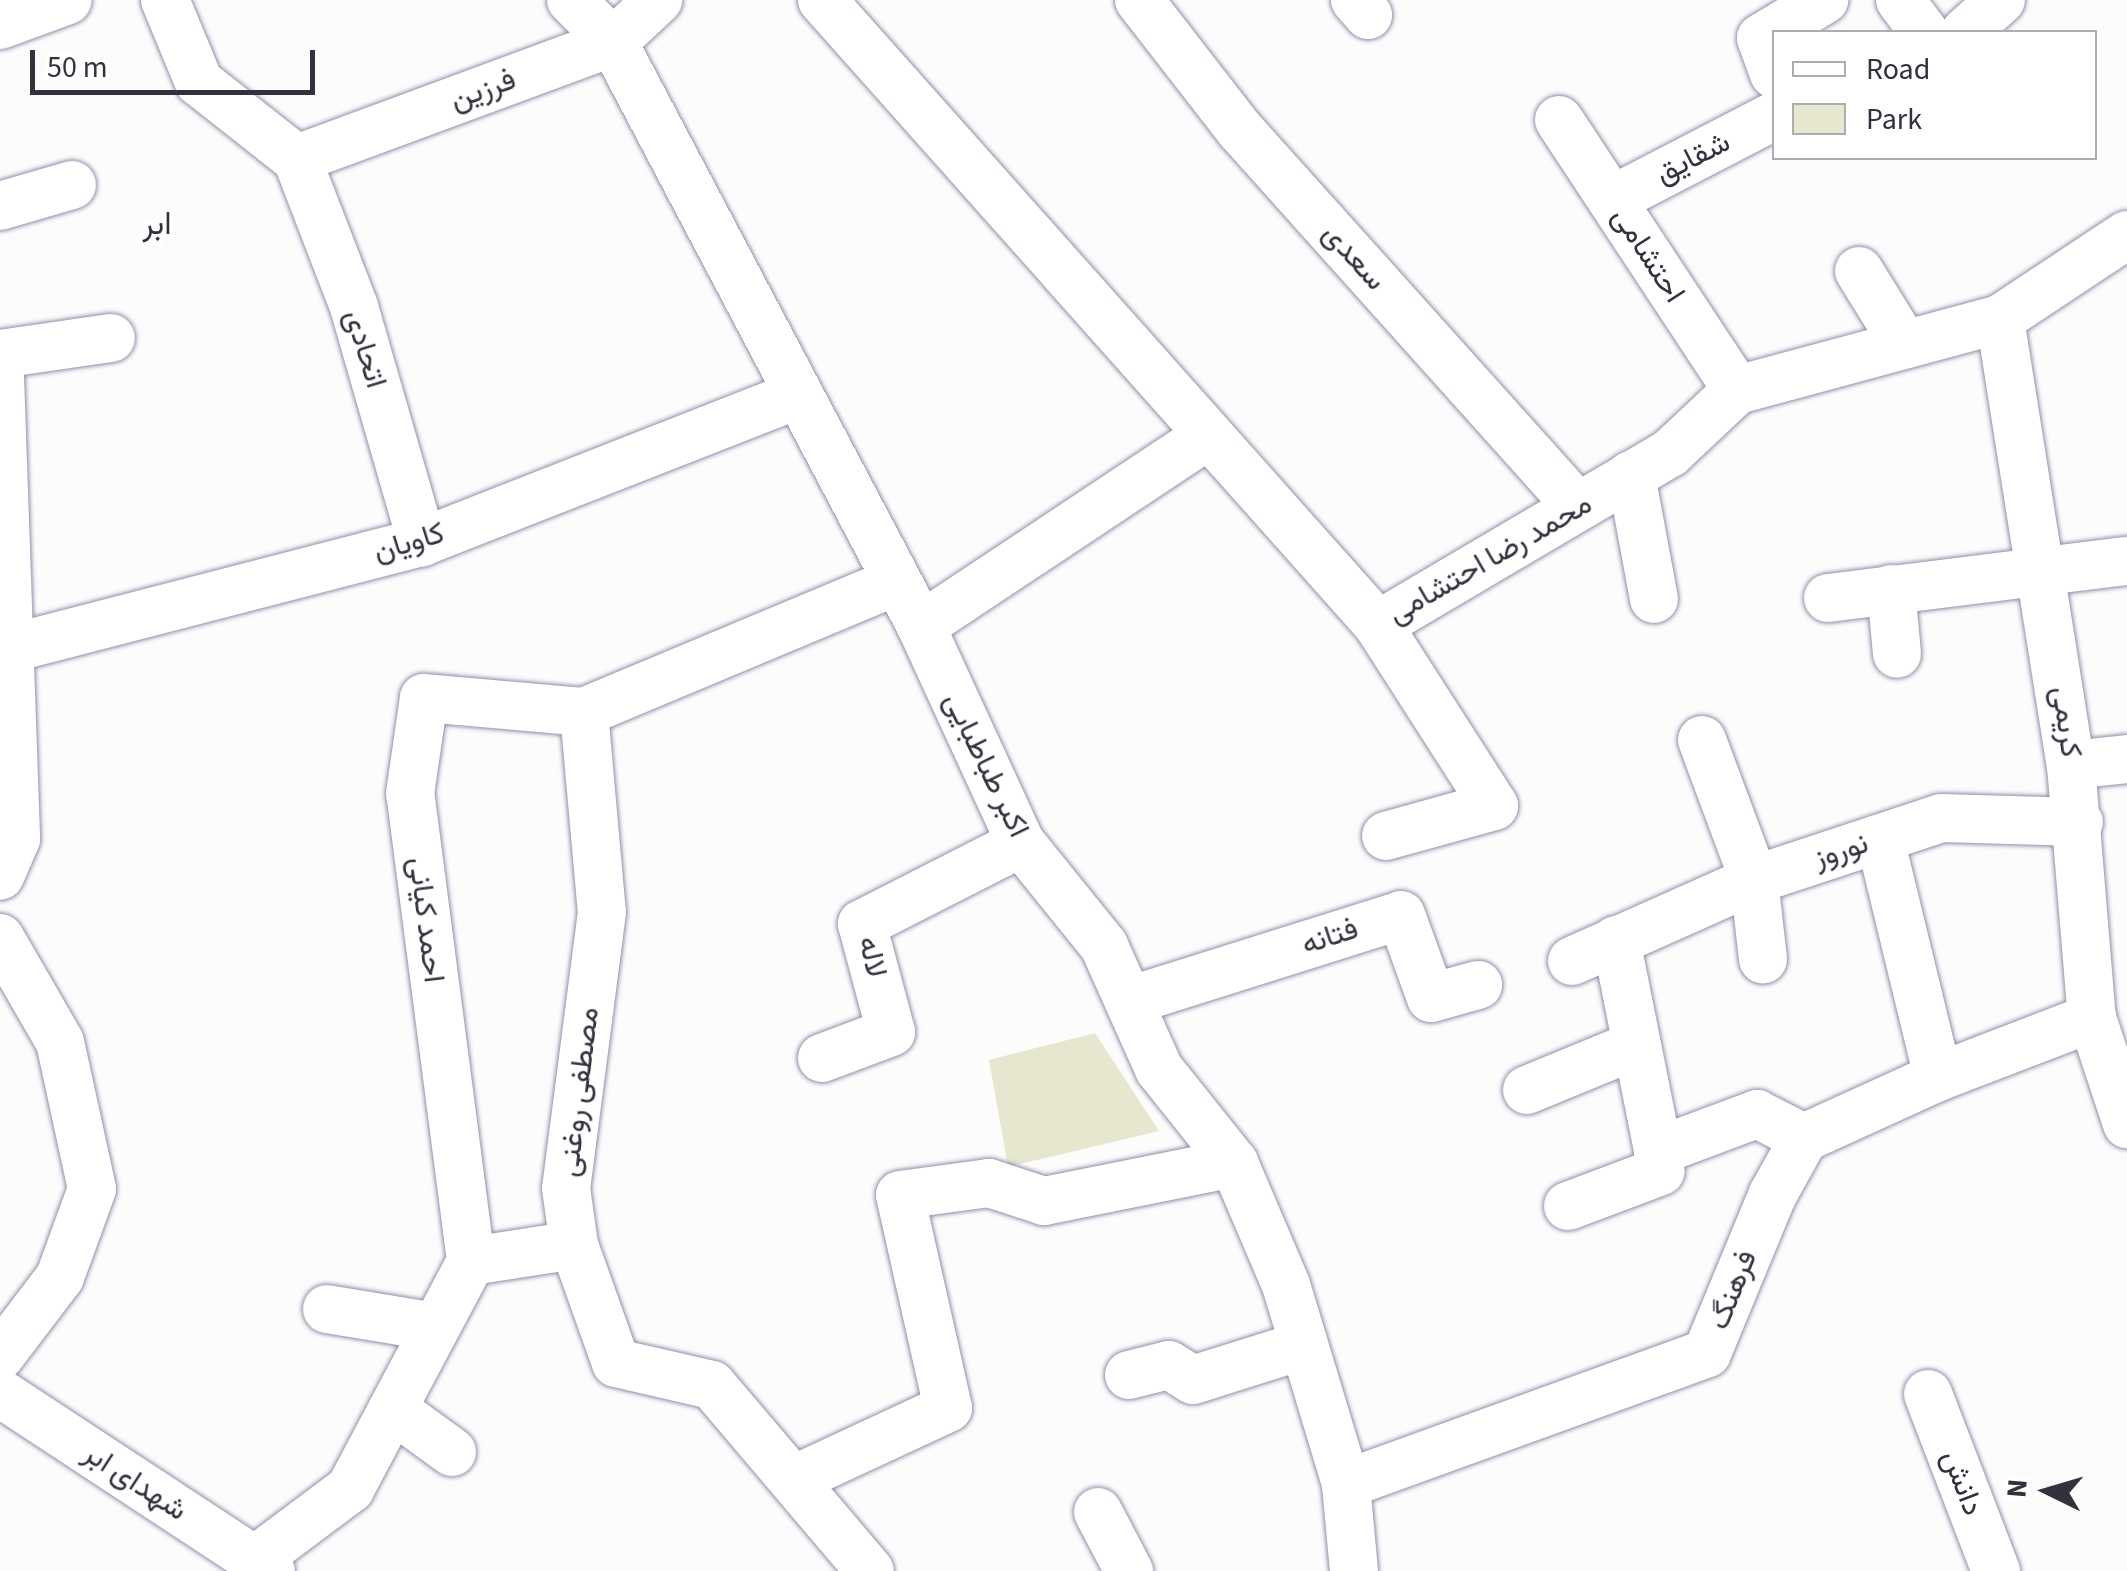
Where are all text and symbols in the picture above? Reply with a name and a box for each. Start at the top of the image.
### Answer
scale bar [35,30,320,92]
legend [1772,30,2097,160]
text: 50 m [47,46,108,89]
text: Road [1866,48,1930,91]
street label: فرزین [445,62,521,118]
text: Park [1866,98,1922,141]
street label: شقایق [1650,124,1736,192]
street label: احتشامی [1604,200,1692,310]
district label: ابر [142,205,172,243]
street label: سعدی [1315,216,1393,298]
street label: اتحادی [336,305,394,393]
street label: محمد رضا احتشامی [1382,486,1598,632]
street label: کاویان [369,515,449,571]
street label: کریمی [2043,684,2089,760]
street label: اکبر طباطبایی [935,687,1037,843]
street label: نوروز [1809,825,1873,877]
street label: احمد کیانی [400,855,452,985]
street label: فتانه [1297,911,1363,963]
street label: لاله [850,933,894,981]
street label: مصطفی روغنی [551,1005,607,1179]
street label: فرهنگ [1701,1245,1765,1335]
street label: شهدای ابر [77,1435,193,1529]
north arrow [1997,1441,2097,1541]
street label: دانش [1933,1445,1991,1521]
text: N [1996,1477,2038,1499]

